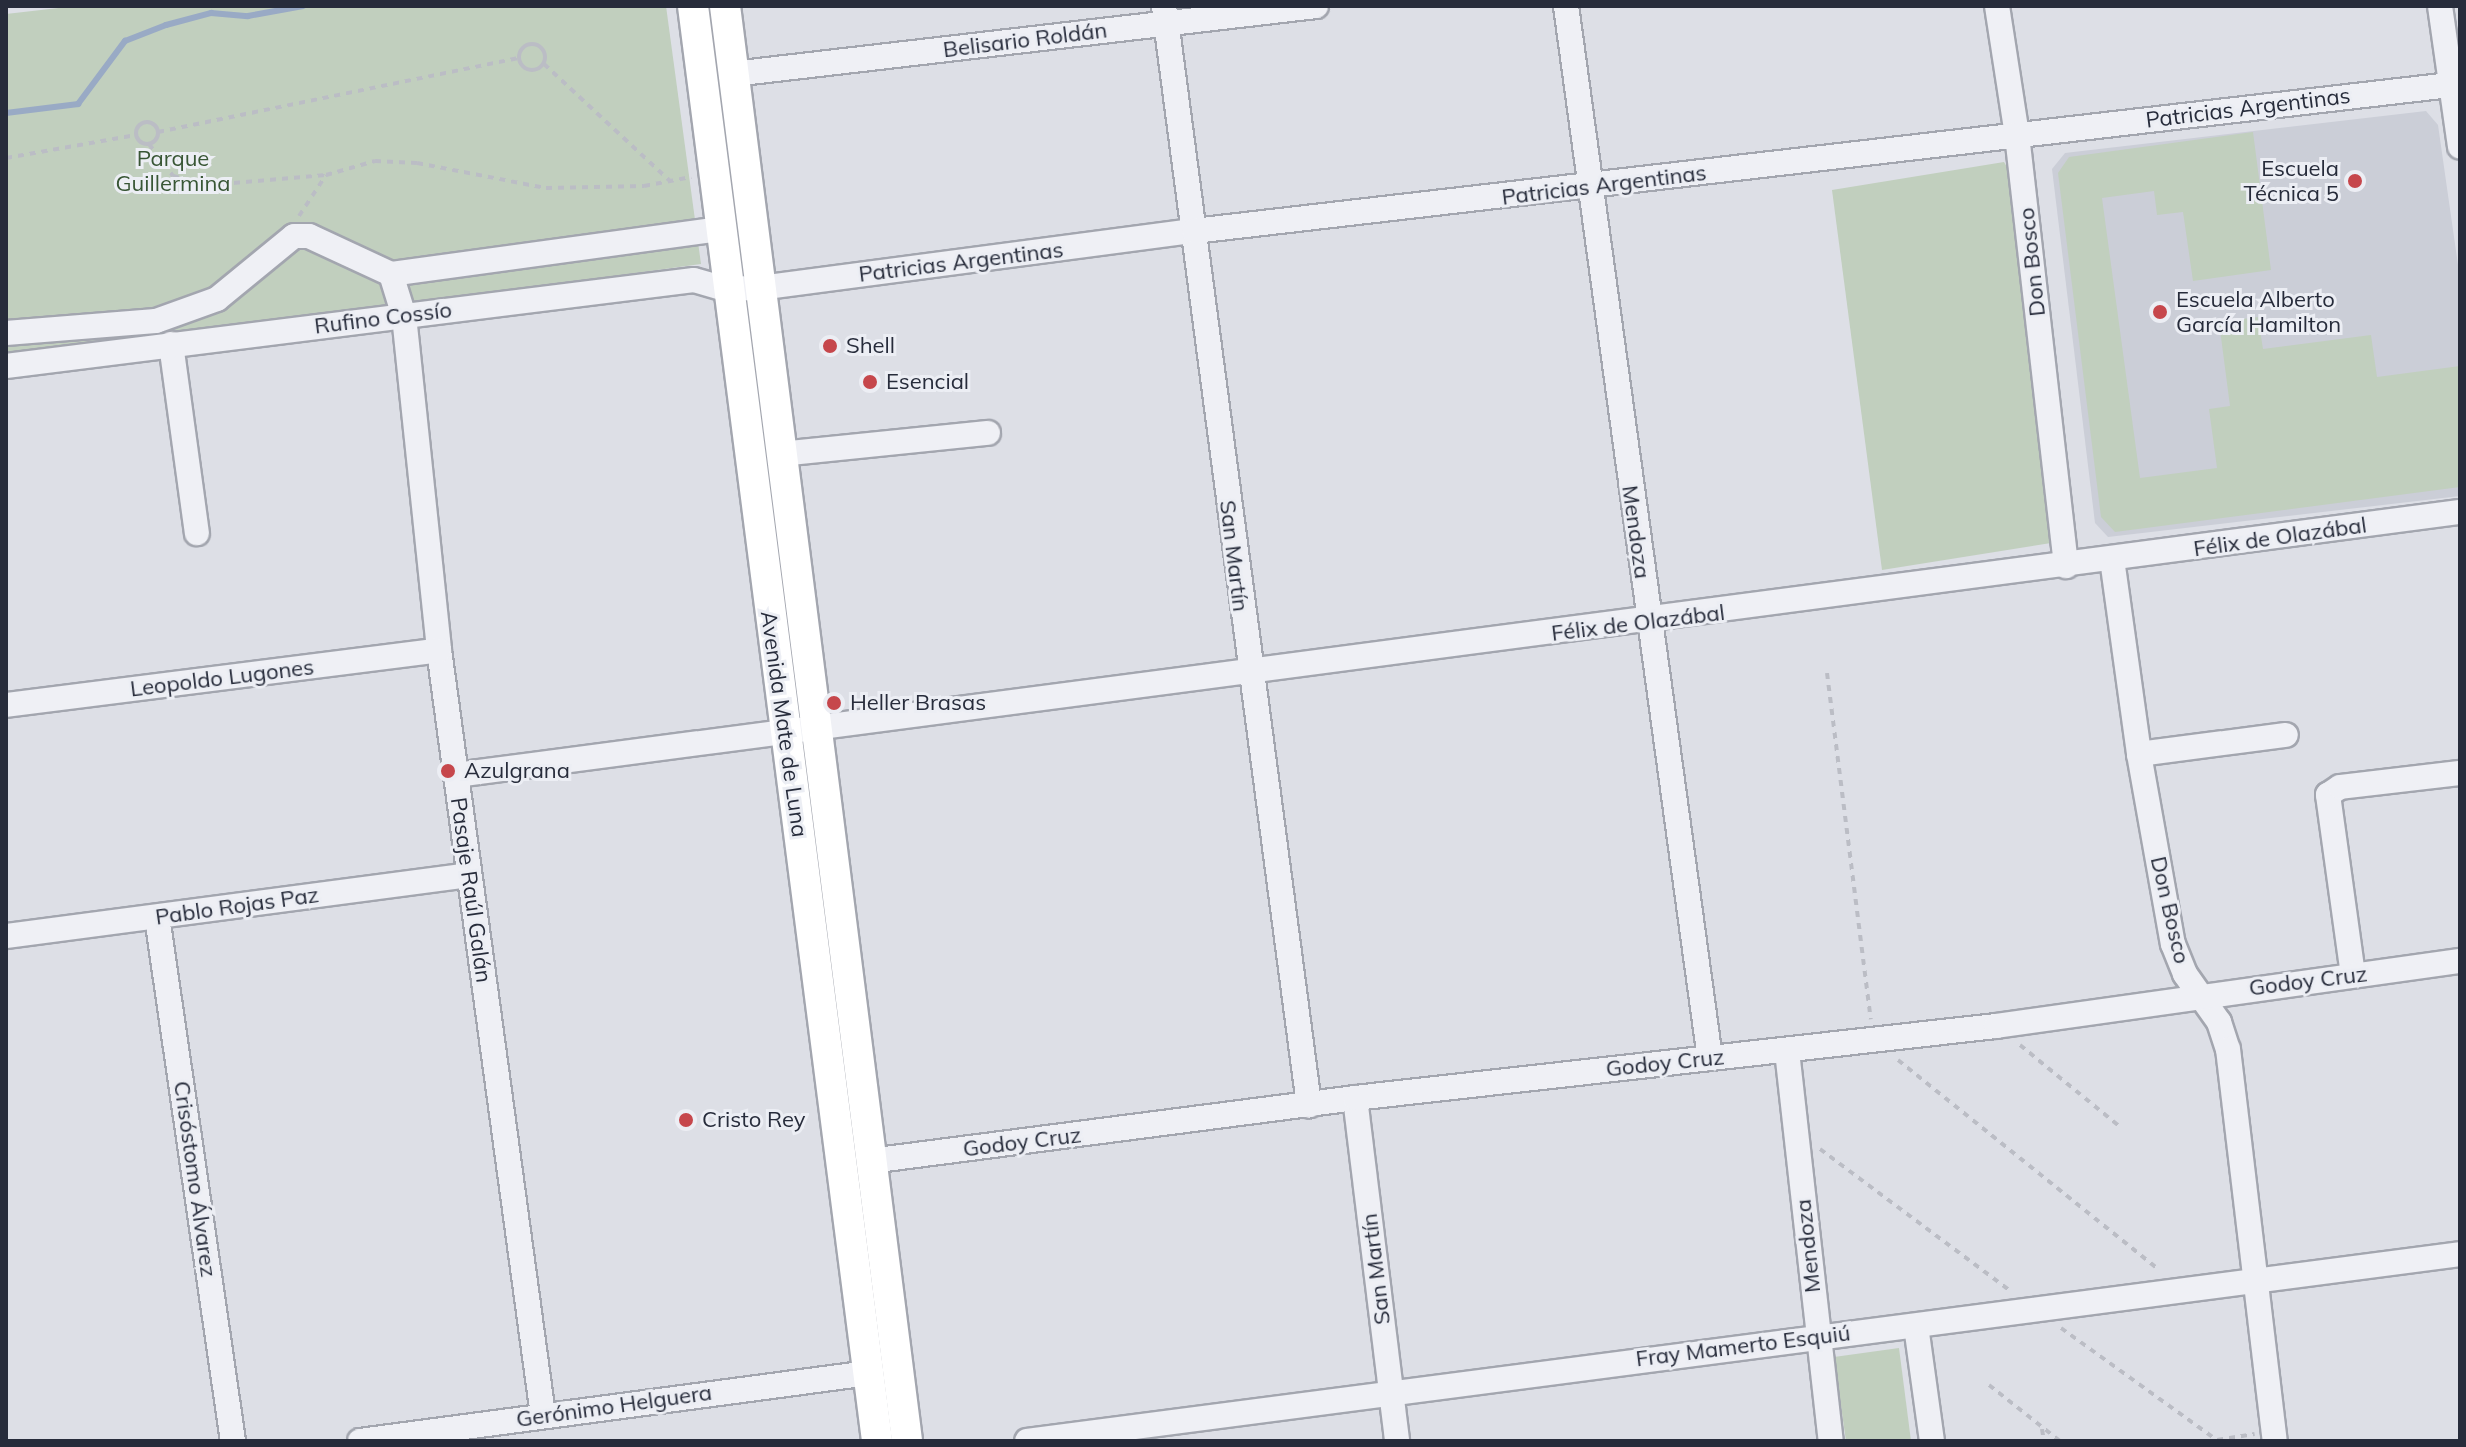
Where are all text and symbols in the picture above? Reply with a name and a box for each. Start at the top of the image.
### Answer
street label: Belisario Roldán [941,17,1109,63]
street label: Patricias Argentinas [2144,82,2352,134]
park label: Parque Guillermina [115,145,231,196]
place label: Escuela Técnica 5 [2243,155,2339,206]
street label: Patricias Argentinas [1500,159,1708,211]
marker: Escuela Técnica 5 [2346,172,2364,190]
street label: Don Bosco [2013,206,2051,318]
street label: Patricias Argentinas [857,236,1065,288]
place label: Escuela Alberto García Hamilton [2176,286,2341,338]
street label: Rufino Cossío [313,296,453,340]
marker: Escuela Alberto García Hamilton [2151,303,2169,321]
place label: Shell [846,333,895,359]
marker: Shell [821,337,839,355]
place label: Esencial [886,369,969,395]
marker: Esencial [861,373,879,391]
street label: Mendoza [1616,484,1656,580]
street label: San Martín [1214,499,1254,613]
street label: Félix de Olazábal [2192,512,2368,562]
street label: Félix de Olazábal [1550,599,1726,647]
street label: Avenida Mate de Luna [755,609,813,839]
street label: Leopoldo Lugones [129,654,315,702]
place label: Heller Brasas [850,690,986,716]
marker: Heller Brasas [825,694,843,712]
place label: Azulgrana [464,758,570,784]
marker: Azulgrana [439,762,457,780]
street label: Pasaje Raúl Galán [445,796,497,984]
street label: Don Bosco [2145,854,2195,966]
street label: Pablo Rojas Paz [154,881,320,931]
street label: Godoy Cruz [2247,961,2369,1001]
street label: Godoy Cruz [1605,1044,1725,1082]
street label: Crisóstomo Álvarez [168,1079,222,1279]
place label: Cristo Rey [702,1107,805,1133]
marker: Cristo Rey [677,1111,695,1129]
street label: Godoy Cruz [961,1122,1083,1162]
street label: Mendoza [1790,1198,1826,1294]
street label: San Martín [1356,1212,1396,1326]
street label: Fray Mamerto Esquiú [1634,1320,1852,1372]
street label: Gerónimo Helguera [514,1379,714,1433]

